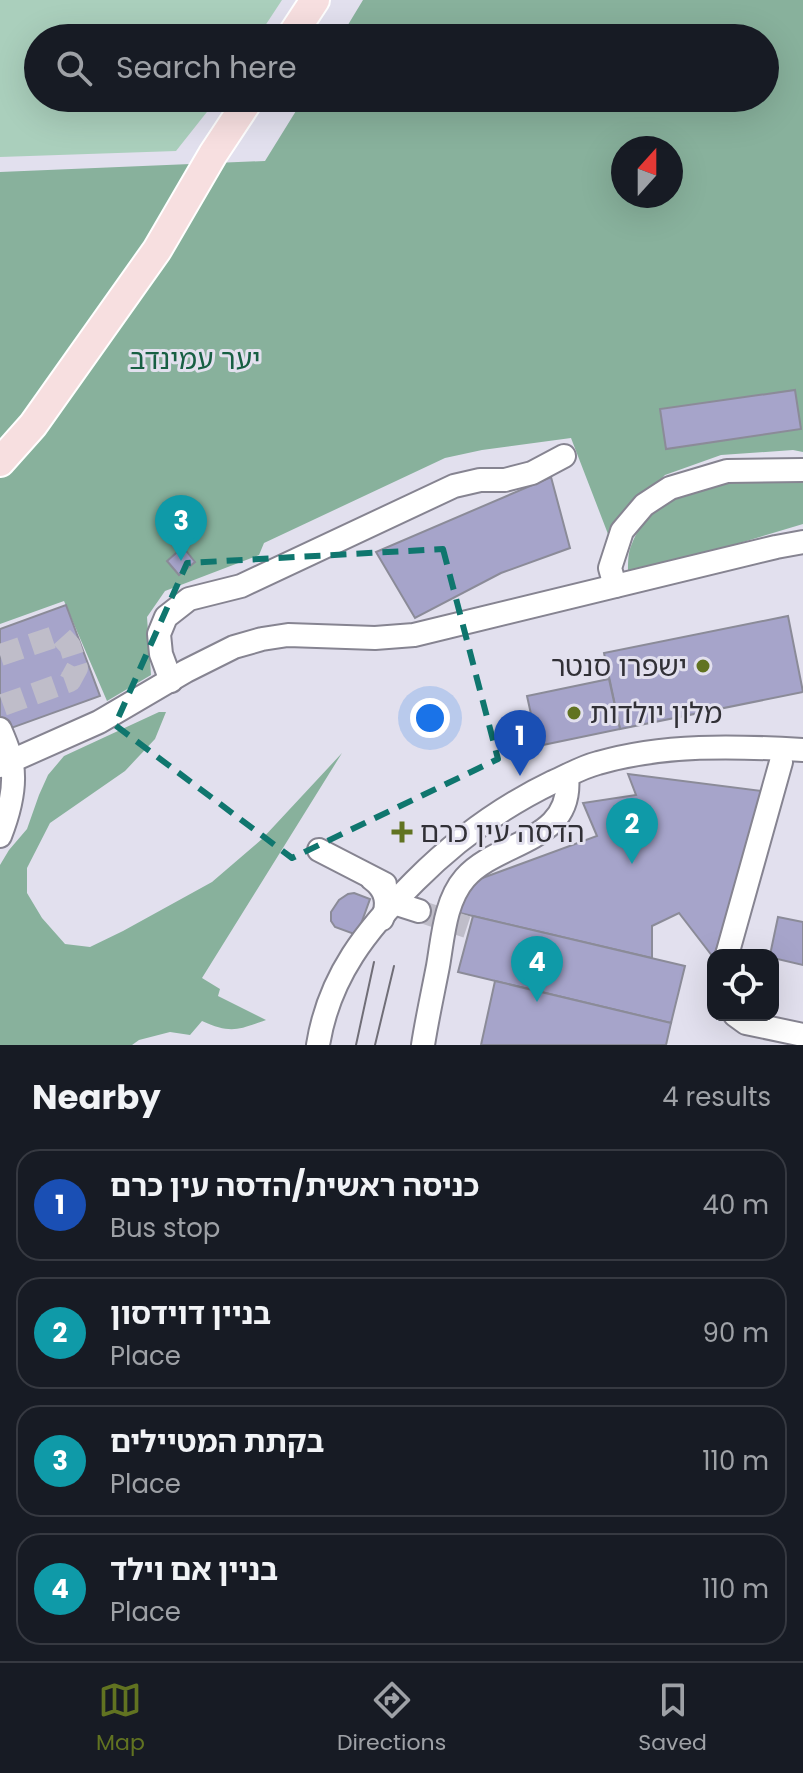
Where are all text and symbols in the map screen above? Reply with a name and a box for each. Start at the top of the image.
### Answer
search box [24,24,779,112]
icon: search [52,46,96,90]
text: Search here [116,46,297,89]
north arrow [611,136,683,208]
park label: יער עמינדב [129,340,261,379]
pin: 3 [155,495,207,561]
place label: ישפרו סנטר [551,647,687,686]
marker: ישפרו סנטר [694,657,712,675]
place label: מלון יולדות [590,694,722,733]
your location [410,698,450,738]
marker: מלון יולדות [565,704,583,722]
pin: 1 [494,710,546,776]
pin: 2 [606,798,658,864]
place label: הדסה עין כרם [420,813,585,852]
marker: הדסה עין כרם [391,821,413,843]
pin: 4 [511,936,563,1002]
map controls [707,949,779,1021]
button: locate [707,949,779,1021]
text: Nearby [32,1073,161,1121]
text: 4 results [662,1079,771,1115]
text: כניסה ראשית/הדסה עין כרם [110,1164,479,1207]
text: 1 [55,1187,65,1223]
text: 40 m [703,1187,769,1223]
text: Bus stop [110,1210,220,1246]
text: בניין דוידסון [110,1292,271,1335]
text: 2 [53,1315,67,1351]
text: 90 m [703,1315,769,1351]
text: Place [110,1338,181,1374]
text: בקתת המטיילים [110,1420,324,1463]
text: 3 [52,1443,68,1479]
text: 110 m [702,1443,769,1479]
text: Place [110,1466,181,1502]
text: בניין אם וילד [110,1548,278,1591]
text: 4 [51,1571,69,1607]
text: 110 m [702,1571,769,1607]
text: Place [110,1594,181,1630]
tab: Map [96,1678,145,1759]
tab: Directions [337,1678,446,1759]
tab: Saved [638,1678,707,1759]

